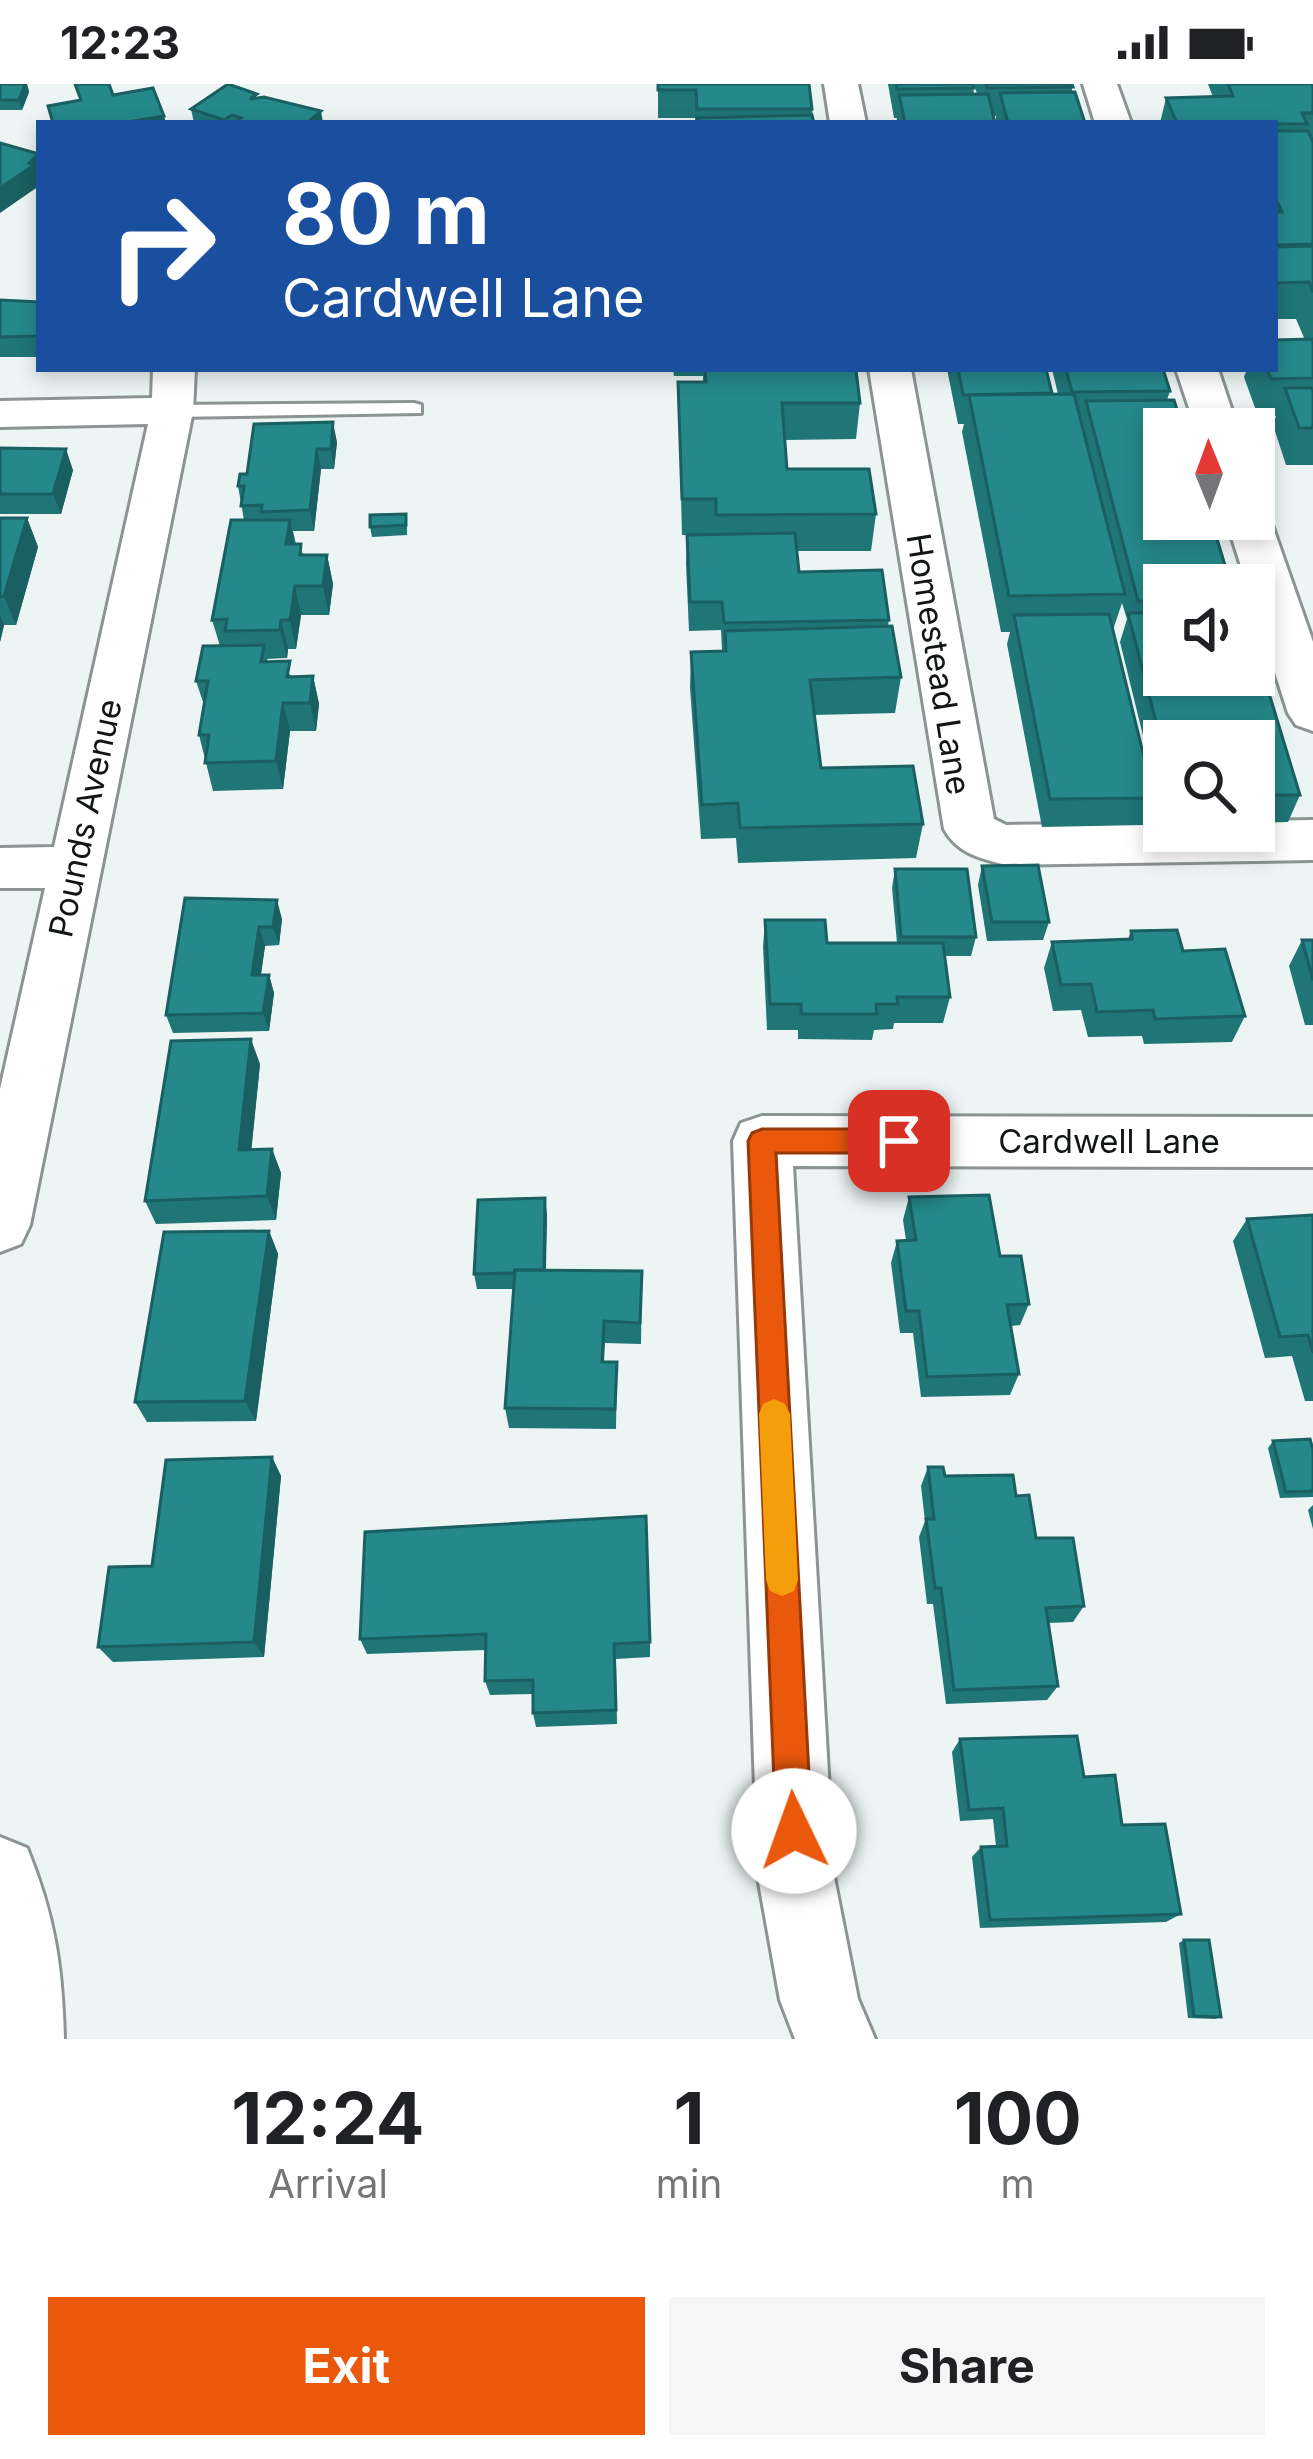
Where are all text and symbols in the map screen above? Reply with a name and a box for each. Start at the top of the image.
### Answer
text: 12:23 [60,15,180,70]
text: 80 m [282,163,490,264]
icon: right [84,168,240,324]
text: Cardwell Lane [282,265,645,330]
north arrow [1143,408,1275,540]
map controls [1143,408,1275,852]
street label: Homestead Lane [899,531,979,797]
button: sound [1143,564,1275,696]
street label: Pounds Avenue [40,695,130,941]
button: search [1143,720,1275,852]
pin [848,1090,950,1192]
icon: arrive [866,1108,932,1174]
street label: Cardwell Lane [998,1121,1220,1161]
position arrow [731,1768,857,1894]
text: 12:24 [231,2074,425,2161]
text: 1 [674,2074,705,2161]
text: 100 [954,2074,1082,2161]
text: Arrival [268,2160,388,2207]
text: min [656,2160,722,2207]
text: m [1001,2160,1035,2207]
button: Exit [48,2297,645,2435]
button: Share [669,2297,1265,2435]

